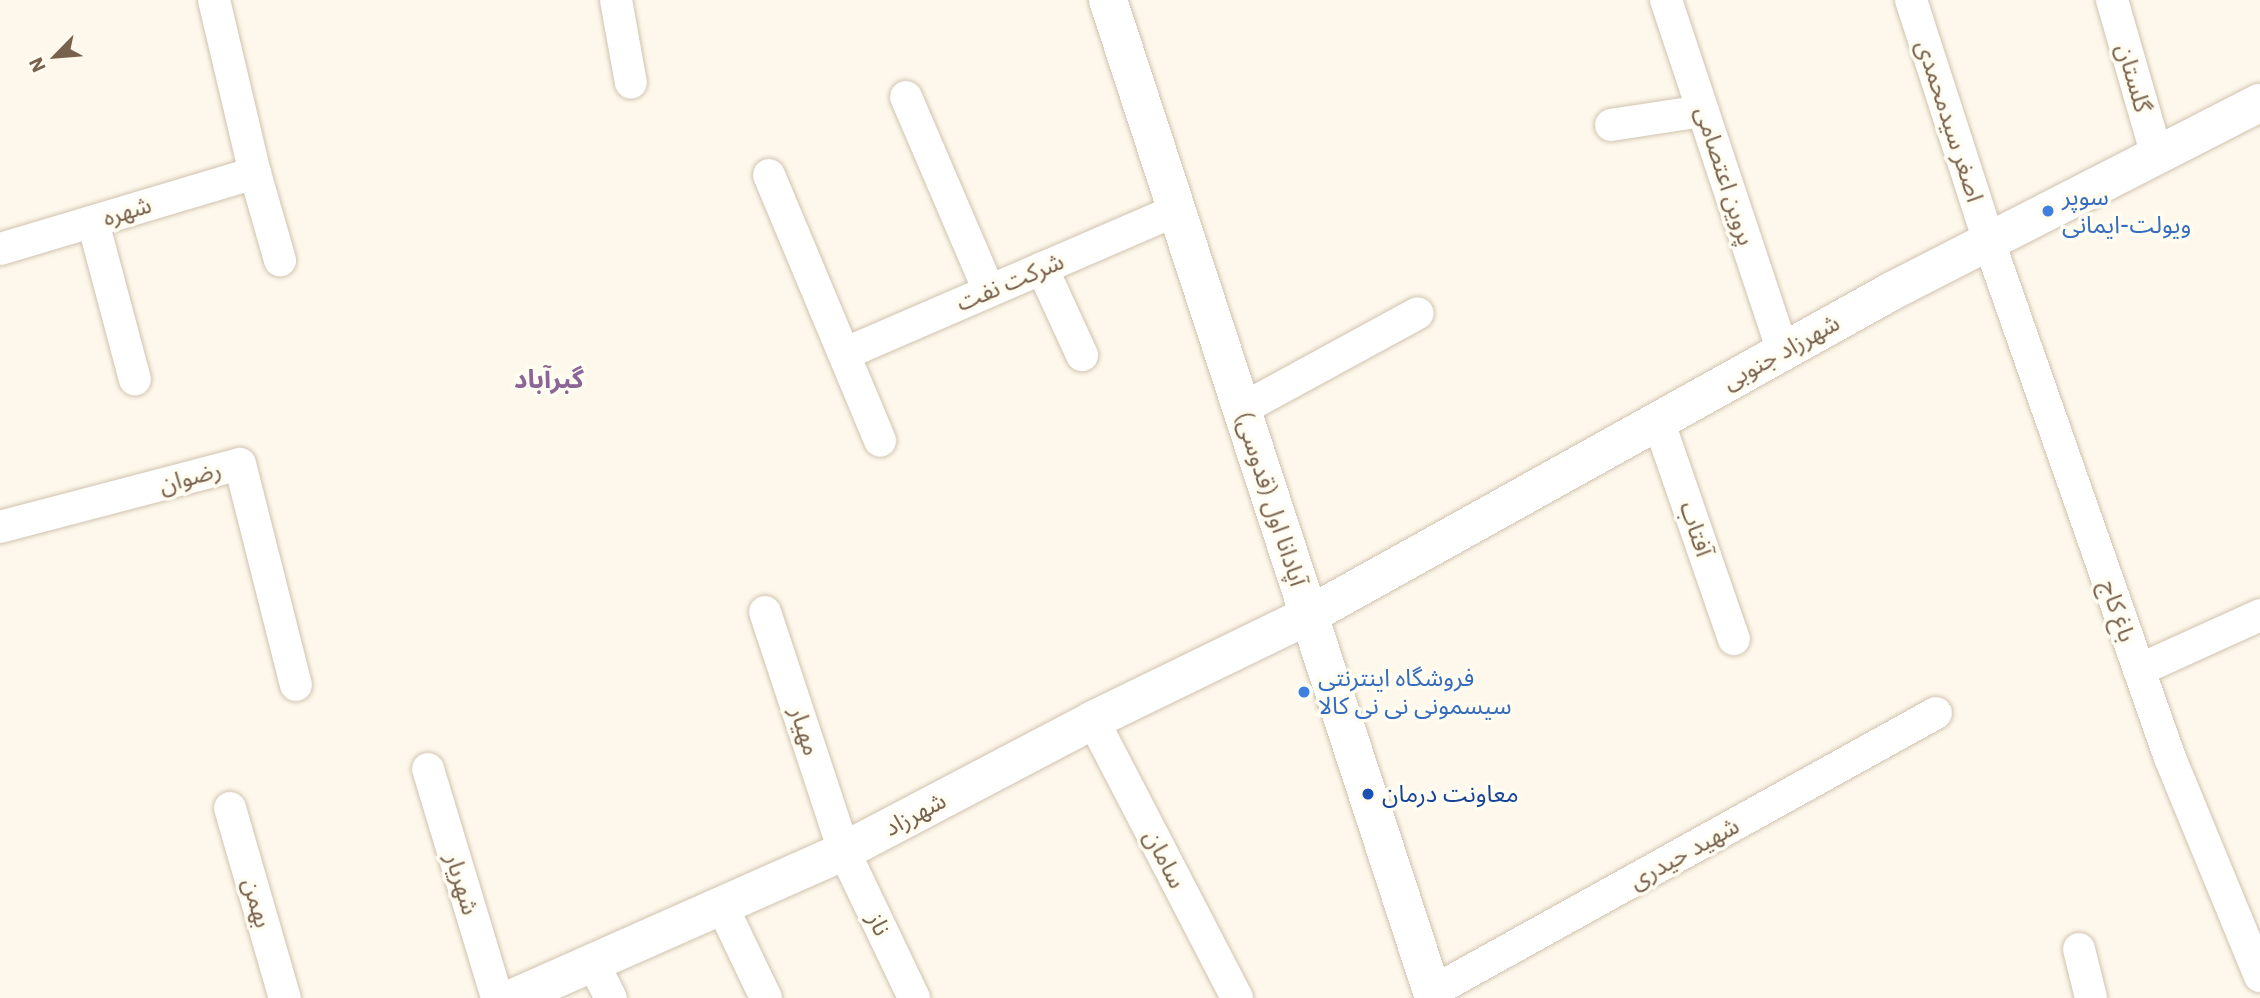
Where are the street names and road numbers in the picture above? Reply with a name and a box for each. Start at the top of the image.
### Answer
street label: اصغر سیدمحمدی [1910,36,1990,206]
street label: گلستان [2111,40,2157,116]
street label: پروین اعتصامی [1689,103,1761,249]
street label: شهره [99,190,155,232]
street label: شرکت نفت [952,247,1068,317]
street label: شهرزاد جنوبی [1717,308,1845,396]
street label: آپادانا اول (قدوسی) [1229,408,1313,590]
street label: رضوان [156,455,224,499]
street label: آفتاب [1673,498,1719,560]
street label: باغ کاج [2094,576,2142,646]
street label: مهیار [784,703,826,759]
street label: شهرزاد [879,786,951,842]
street label: شهید حیدری [1624,811,1744,895]
street label: سامان [1138,825,1192,893]
street label: شهریار [439,850,485,918]
street label: بهمن [236,875,278,931]
street label: ناز [861,908,897,940]

